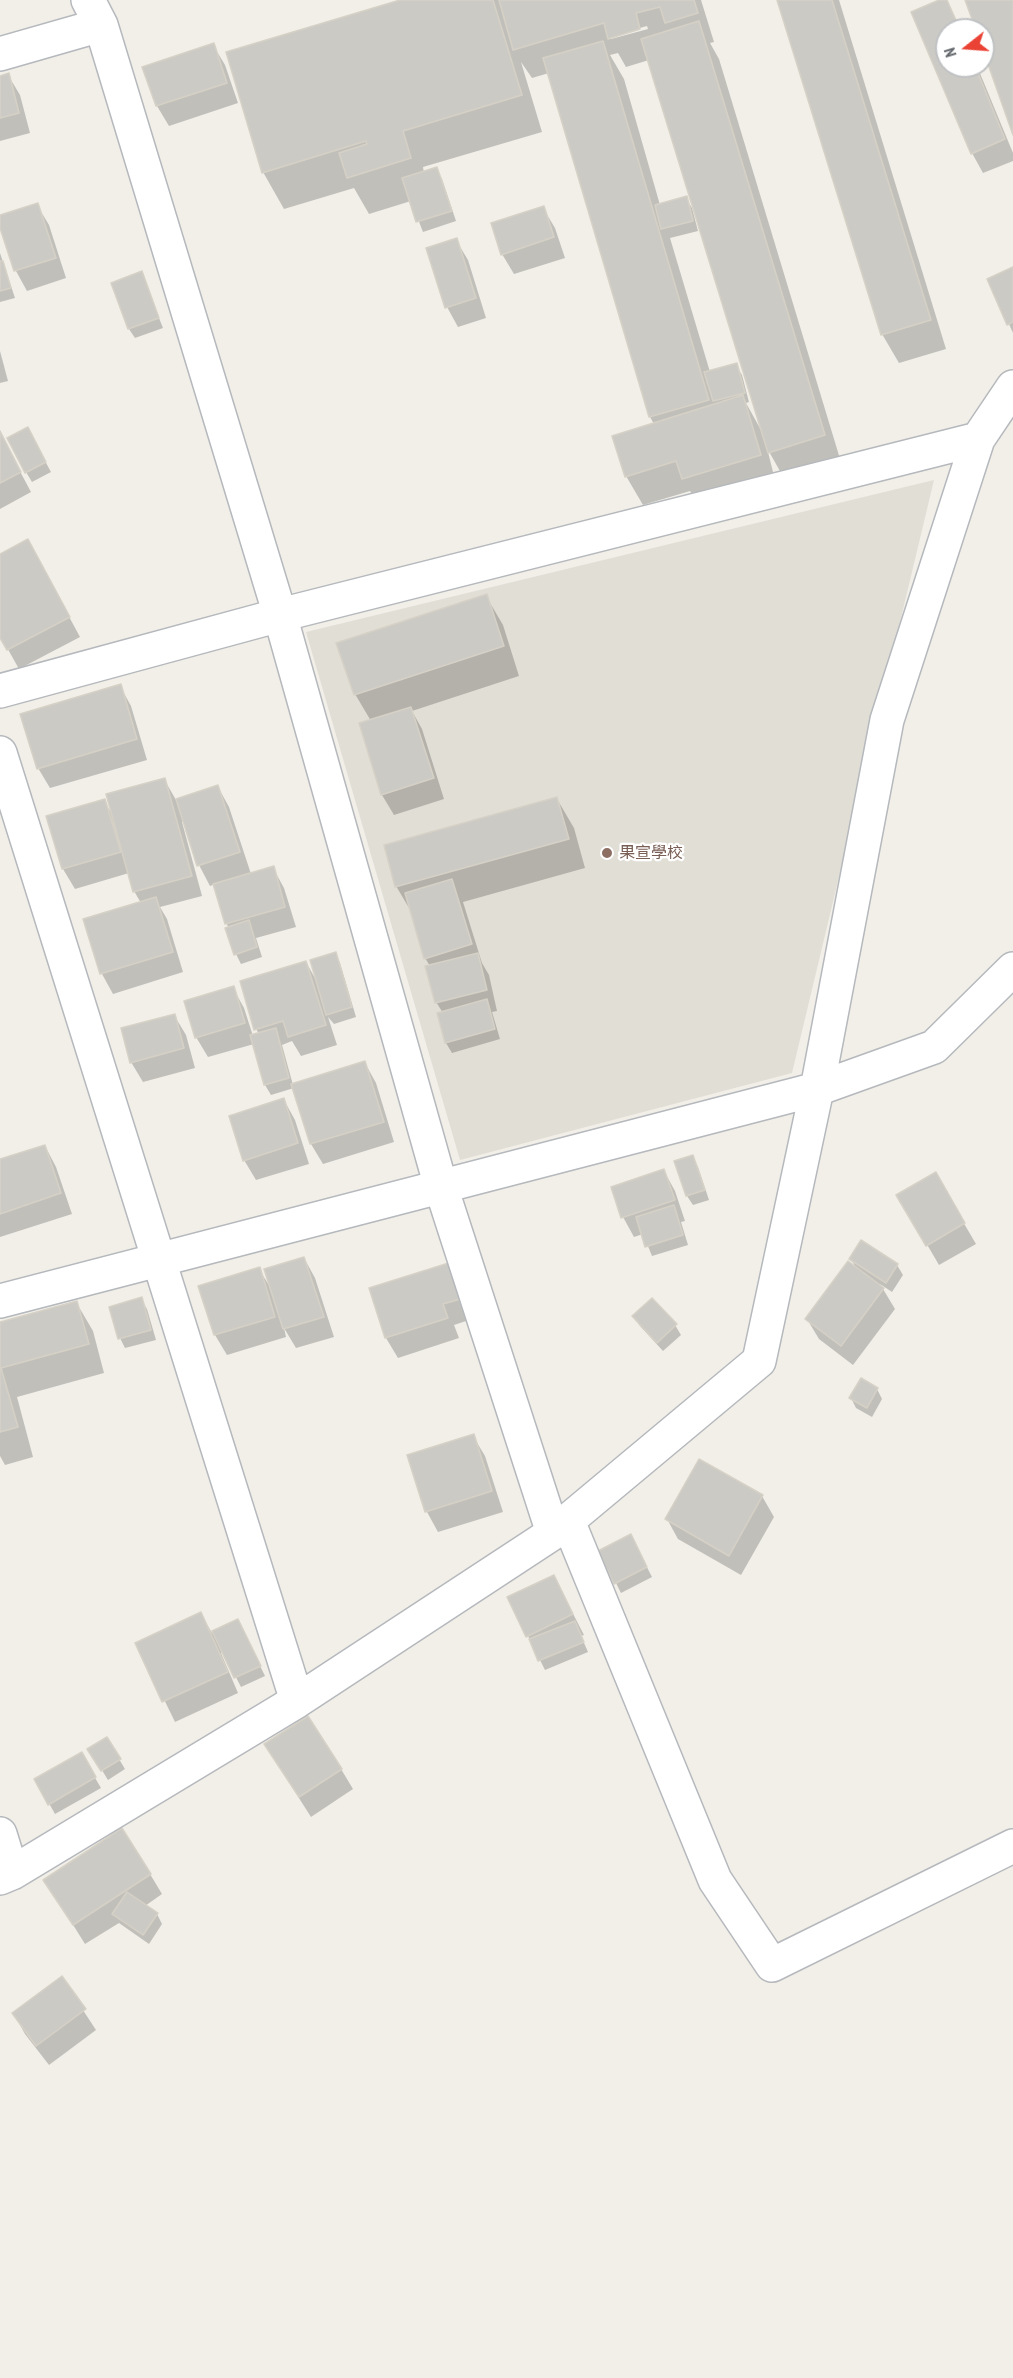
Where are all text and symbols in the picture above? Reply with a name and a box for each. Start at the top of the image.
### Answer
north arrow [935,18,995,78]
text: N [939,46,961,60]
place label: 果宣學校 [619,843,683,863]
marker: 果宣學校 [600,846,614,860]

